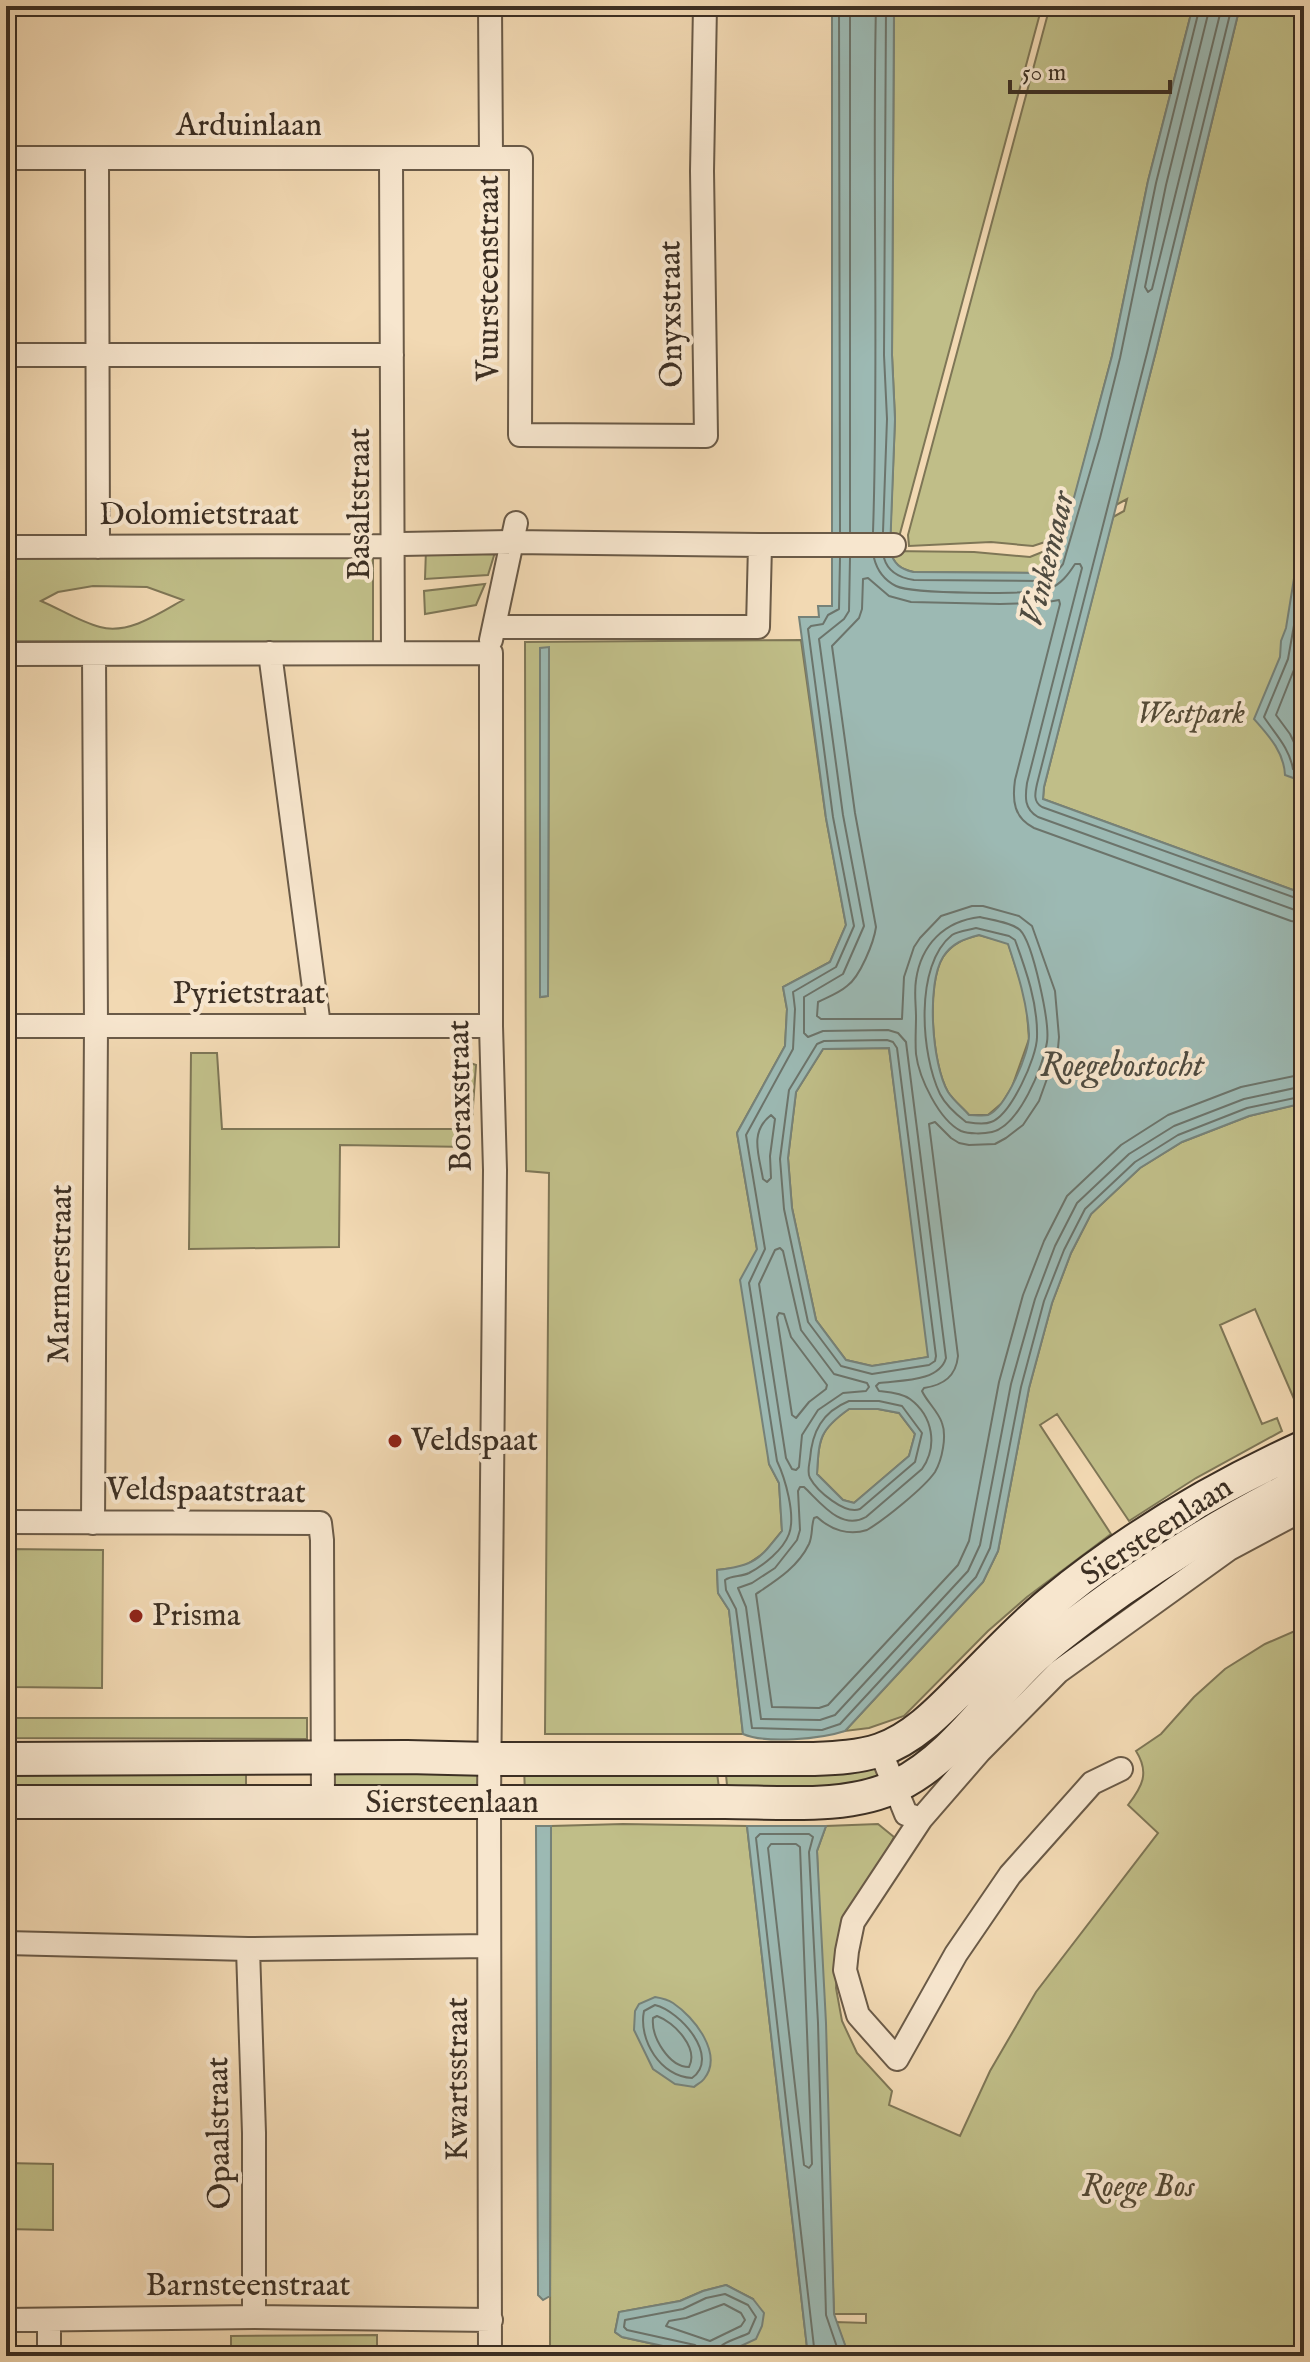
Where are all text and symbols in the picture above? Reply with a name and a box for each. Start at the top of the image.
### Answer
scale bar [1010,44,1170,94]
text: 50 m [1022,58,1066,89]
street label: Arduinlaan [175,106,322,147]
street label: Vuursteenstraat [469,175,510,382]
street label: Onyxstraat [650,240,694,388]
street label: Basaltstraat [340,428,381,580]
water label: Vinkemaar [1011,486,1086,631]
street label: Dolomietstraat [99,495,299,536]
park label: Westpark [1137,694,1245,735]
street label: Pyrietstraat [172,974,326,1015]
street label: Boraxstraat [439,1020,483,1172]
water label: Roegebostocht [1040,1045,1205,1088]
street label: Marmerstraat [39,1184,83,1364]
place label: Veldspaat [410,1421,538,1462]
marker: Veldspaat [386,1432,404,1450]
street label: Siersteenlaan [1073,1468,1241,1596]
street label: Veldspaatstraat [105,1470,306,1514]
place label: Prisma [152,1596,241,1637]
marker: Prisma [127,1607,145,1625]
street label: Siersteenlaan [365,1783,539,1824]
street label: Kwartsstraat [438,1997,479,2161]
street label: Opaalstraat [198,2056,242,2210]
park label: Roege Bos [1081,2167,1195,2208]
street label: Barnsteenstraat [145,2266,351,2307]

